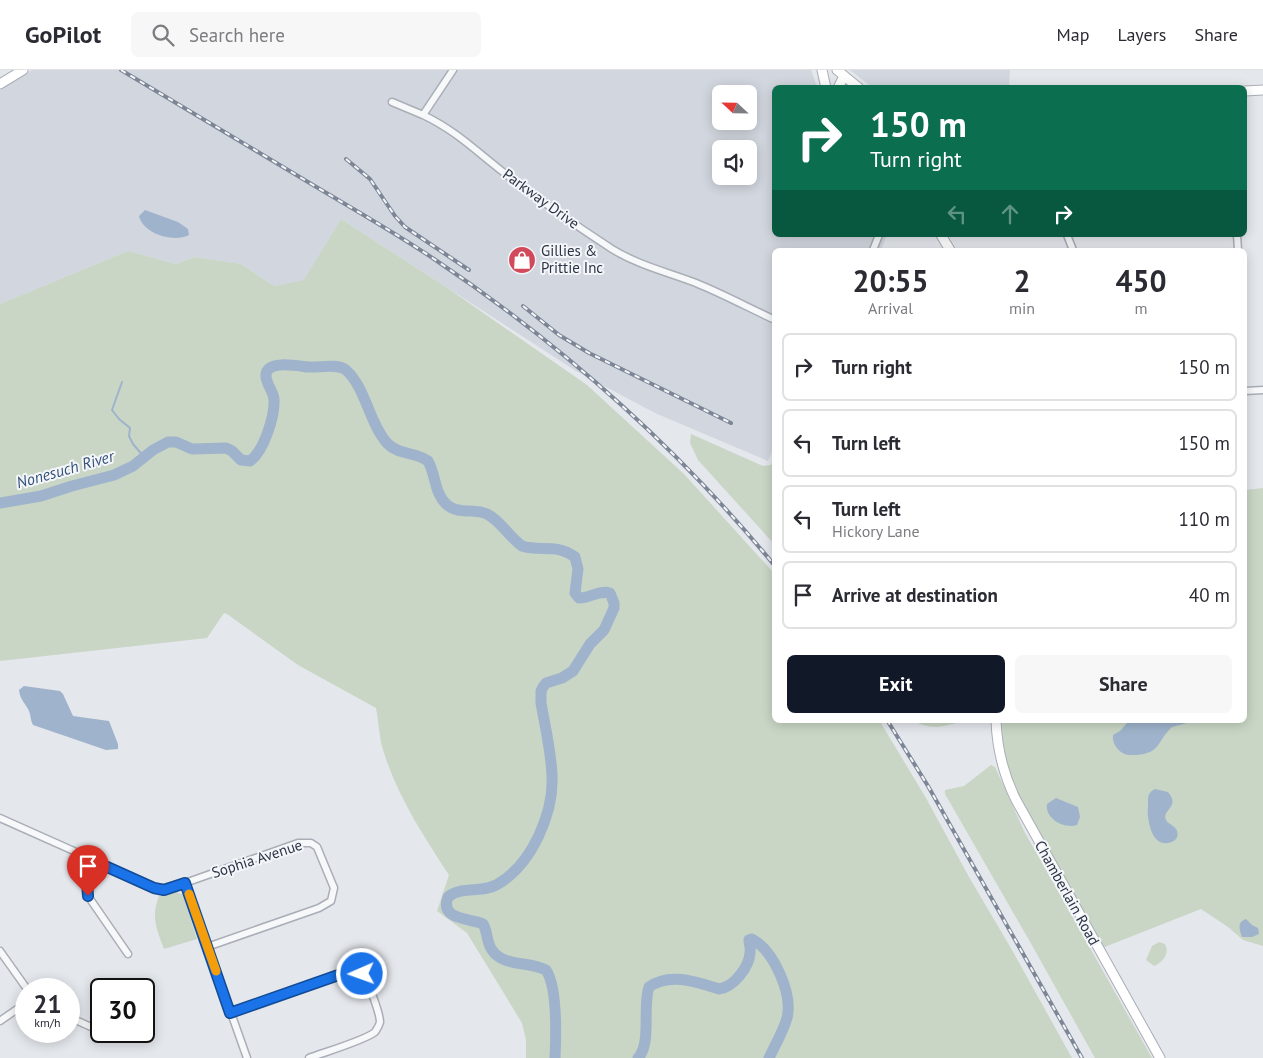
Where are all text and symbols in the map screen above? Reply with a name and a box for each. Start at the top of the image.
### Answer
search box [131,12,481,57]
text: GoPilot [25,19,101,50]
icon: search [149,21,177,49]
text: Search here [189,23,285,47]
text: Map [1057,23,1089,46]
text: Layers [1117,23,1166,46]
text: Share [1194,23,1238,46]
north arrow [712,85,758,130]
map controls [712,85,757,185]
text: 150 m [870,101,967,147]
icon: right [787,105,852,170]
button: sound [712,140,757,185]
text: Turn right [870,145,962,173]
street label: Parkway Drive [499,164,583,233]
icon: left [943,200,971,228]
icon: ahead [996,200,1024,228]
icon: right [1049,200,1077,228]
place label: Gillies & Prittie Inc [541,241,603,277]
shop icon: Gillies & Prittie Inc [507,245,537,275]
text: 20:55 [852,261,929,300]
text: 2 [1014,261,1031,300]
text: 450 [1115,261,1167,300]
text: Arrival [868,298,913,318]
text: min [1009,298,1035,318]
text: m [1135,298,1148,318]
icon: right [789,353,817,381]
text: Turn right [832,355,912,379]
text: 150 m [1178,355,1230,379]
icon: left [789,429,817,457]
text: Turn left [832,431,901,455]
text: 150 m [1178,431,1230,455]
water label: Nonesuch River [14,445,118,492]
text: Turn left [832,497,901,521]
icon: left [789,505,817,533]
text: 110 m [1178,507,1230,531]
text: Hickory Lane [832,521,920,541]
icon: arrive [789,581,817,609]
text: Arrive at destination [832,583,998,607]
text: 40 m [1189,583,1230,607]
button: Exit [787,655,1005,713]
button: Share [1015,655,1232,713]
street label: Sophia Avenue [209,835,305,882]
street label: Chamberlain Road [1031,837,1104,949]
pin [67,845,109,896]
icon: arrive [74,852,102,880]
position arrow [335,947,387,999]
speed limit sign: 30 [90,978,155,1043]
text: 21 [33,988,62,1020]
text: km/h [34,1015,61,1030]

